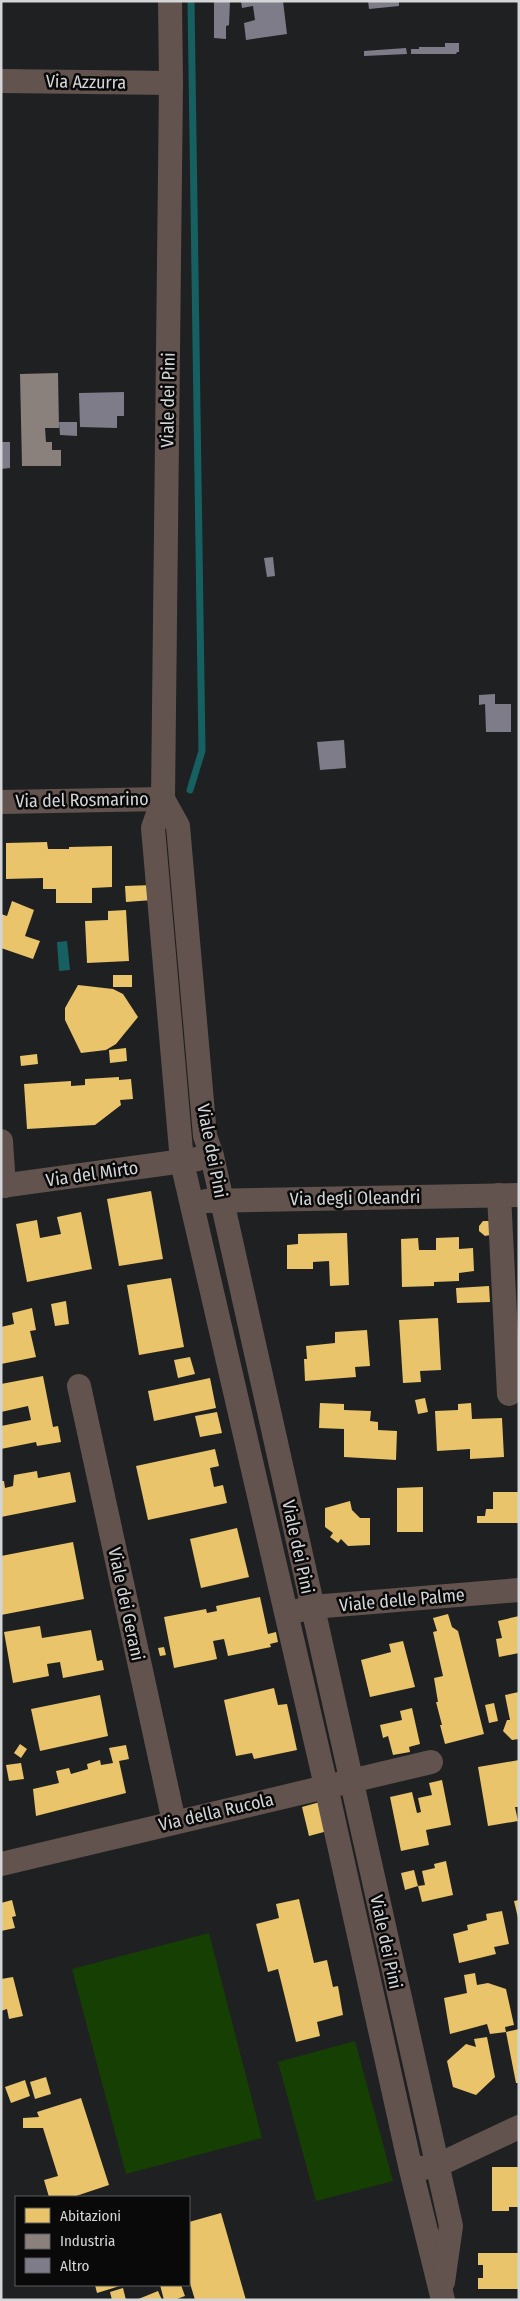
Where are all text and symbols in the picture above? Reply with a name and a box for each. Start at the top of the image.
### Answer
street label: Via Azzurra [46,70,127,94]
street label: Viale dei Pini [156,352,180,448]
street label: Via del Rosmarino [15,788,149,812]
street label: Viale dei Pini [192,1102,232,1200]
street label: Via del Mirto [44,1157,140,1191]
street label: Via degli Oleandri [289,1186,421,1210]
street label: Viale dei Pini [277,1498,319,1596]
street label: Viale dei Gerani [103,1545,149,1663]
street label: Viale delle Palme [338,1584,466,1616]
street label: Via della Rucola [156,1788,276,1836]
street label: Viale dei Pini [365,1893,407,1991]
legend [15,2196,190,2286]
text: Abitazioni [60,2207,121,2225]
text: Industria [60,2232,115,2250]
text: Altro [60,2257,90,2275]

